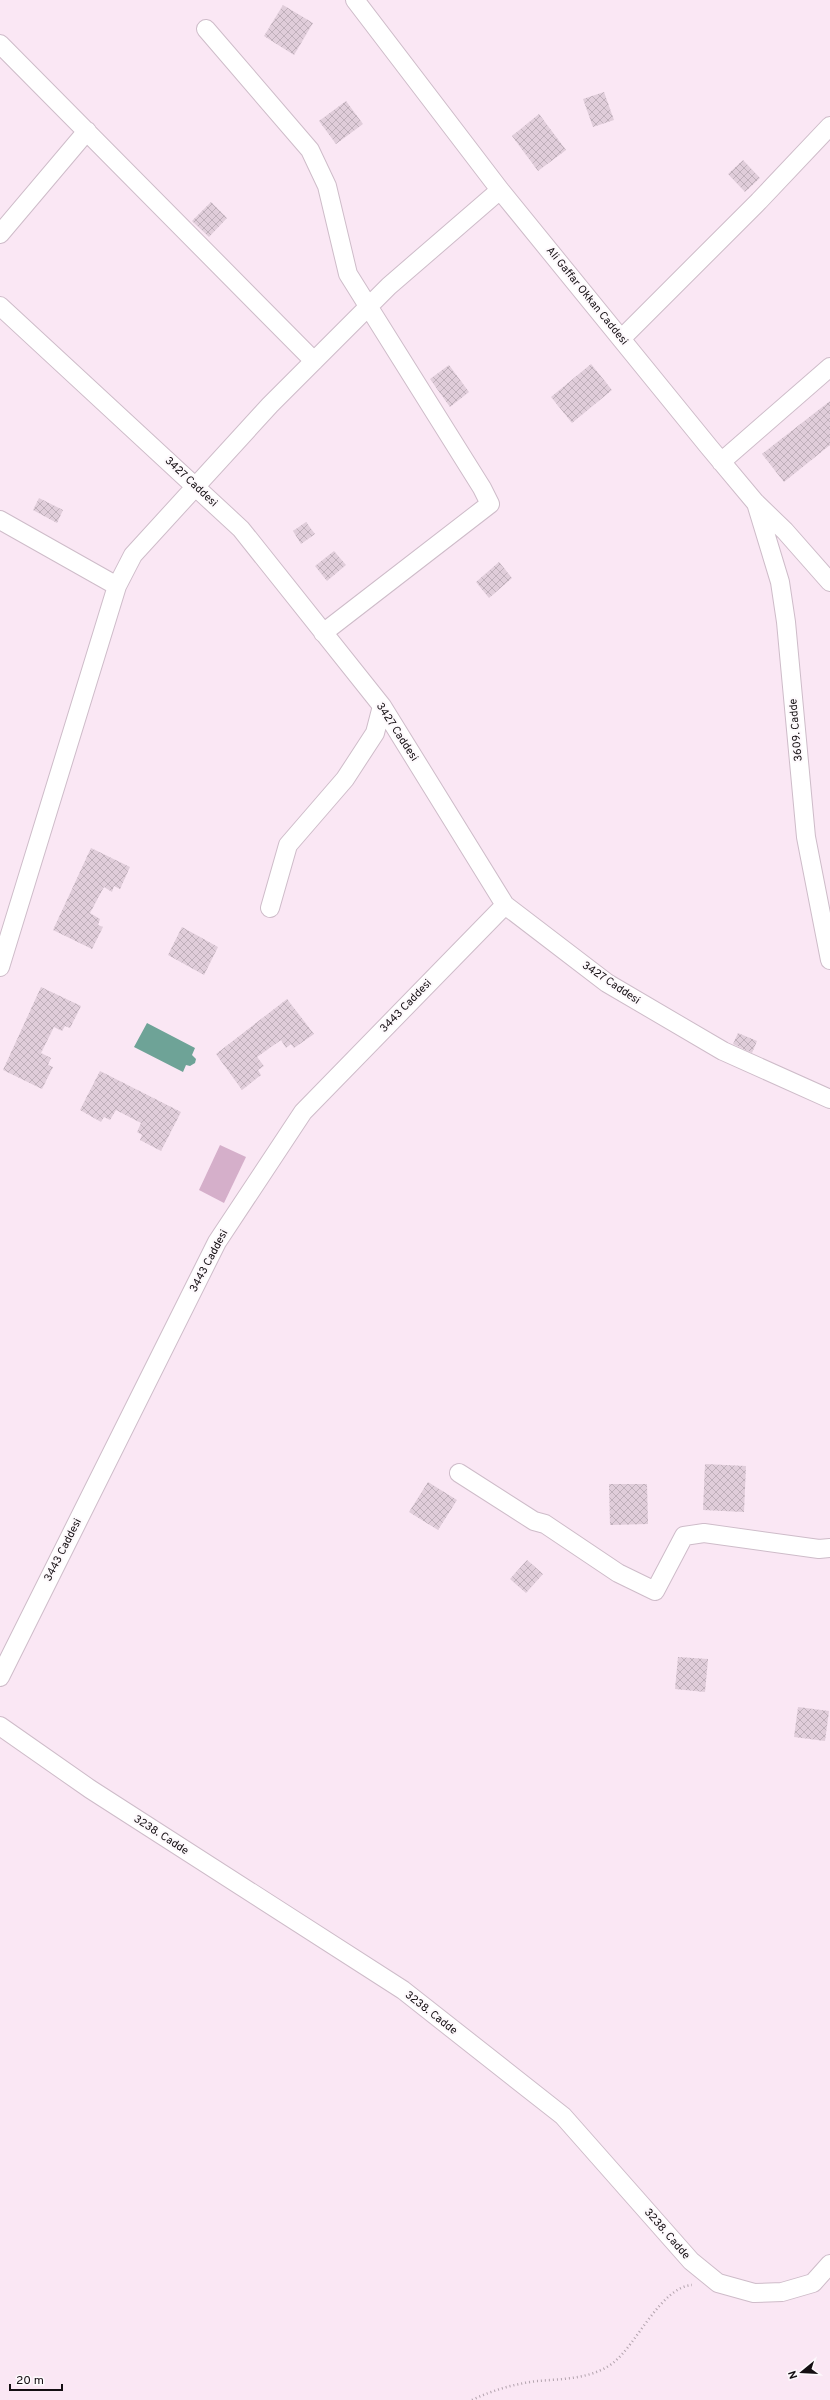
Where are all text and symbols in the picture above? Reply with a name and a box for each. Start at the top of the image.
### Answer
street label: Ali Gaffar Okkan Caddesi [543,244,631,348]
street label: 3427 Caddesi [162,454,220,510]
street label: 3609. Cadde [786,698,806,762]
street label: 3427 Caddesi [373,700,421,764]
street label: 3427 Caddesi [579,958,643,1008]
street label: 3443 Caddesi [377,976,435,1036]
street label: 3443 Caddesi [187,1227,231,1295]
street label: 3443 Caddesi [41,1516,85,1584]
street label: 3238. Cadde [131,1812,191,1858]
street label: 3238. Cadde [402,1988,460,2038]
street label: 3238. Cadde [641,2206,693,2262]
north arrow [782,2352,822,2392]
scale bar [10,2366,62,2392]
text: N [786,2369,801,2381]
text: 20 m [16,2373,44,2389]

